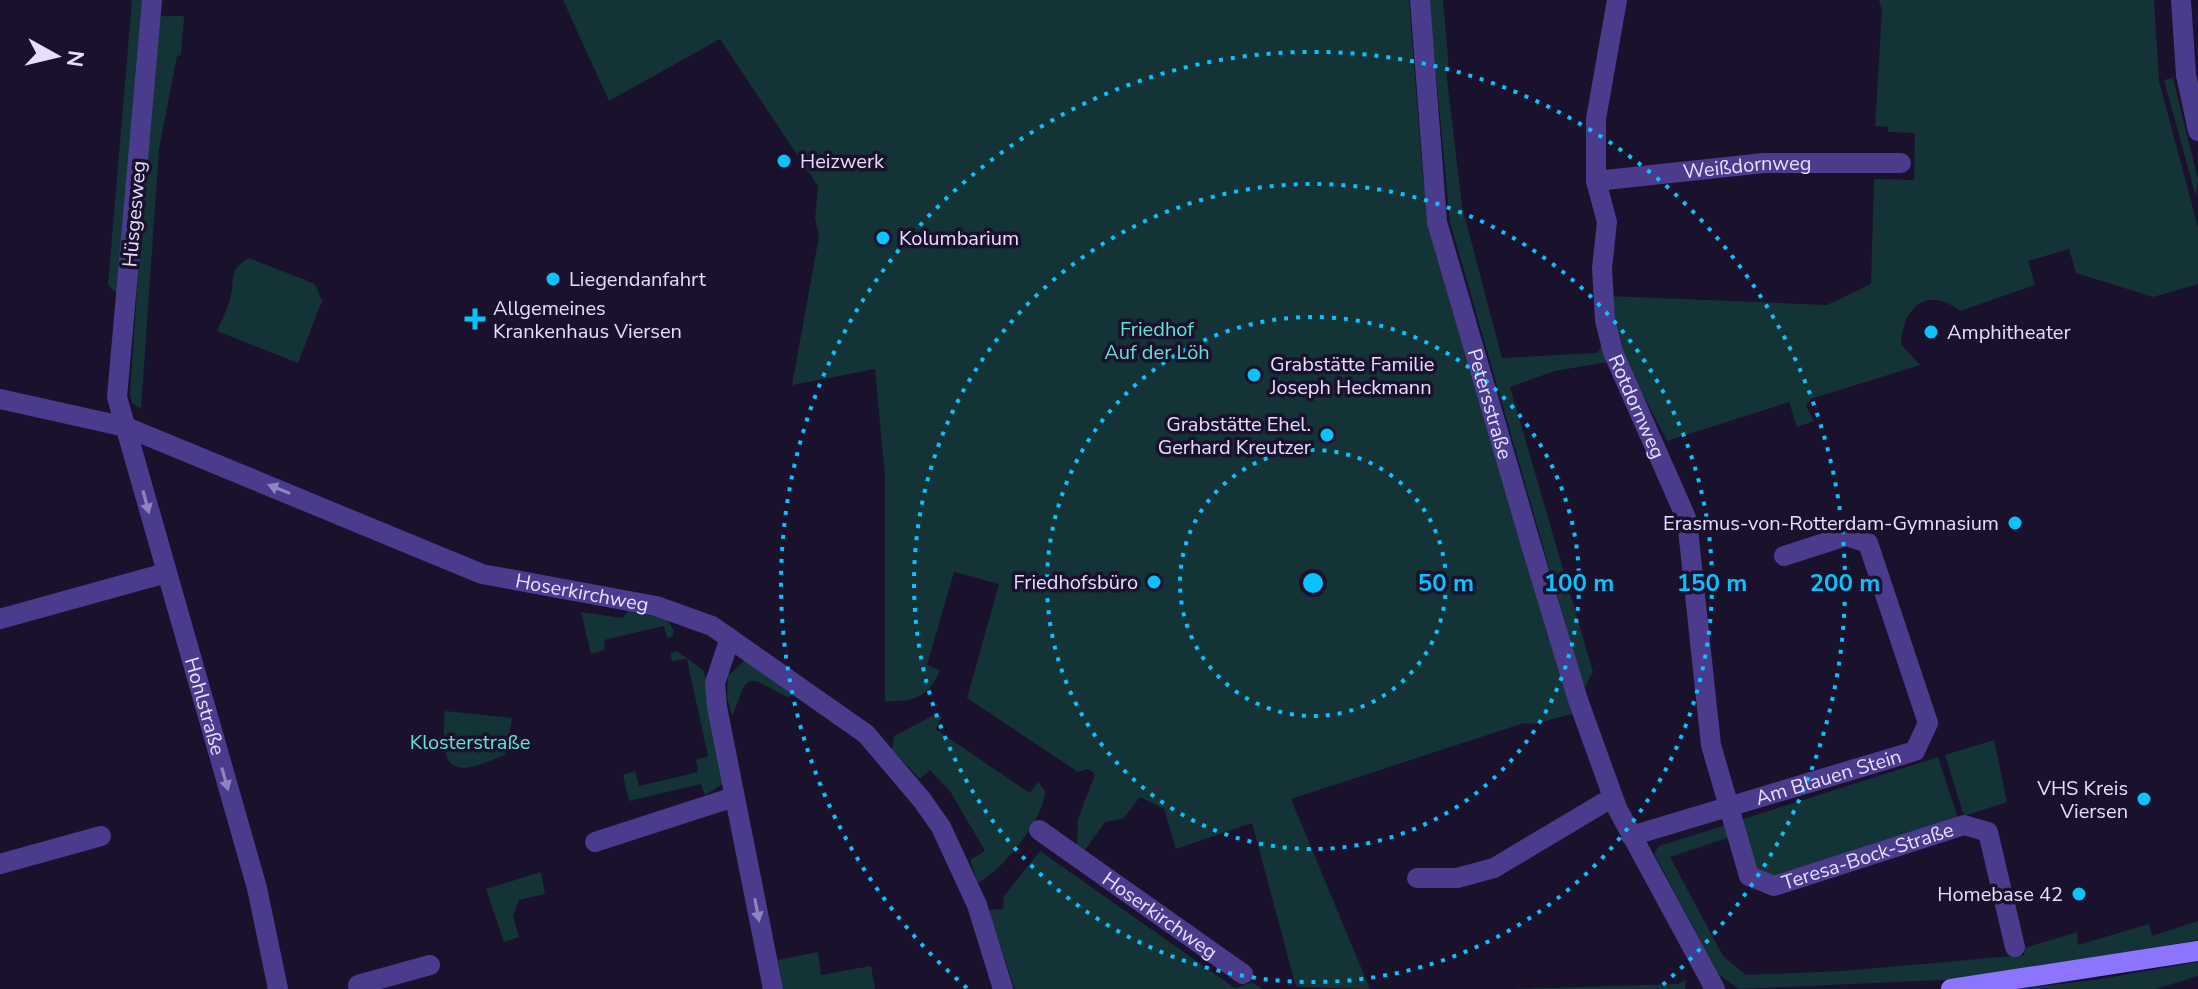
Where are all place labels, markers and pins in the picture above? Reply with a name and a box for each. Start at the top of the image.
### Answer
place label: Heizwerk [800,148,885,175]
marker: Heizwerk [775,152,793,170]
place label: Kolumbarium [899,225,1019,252]
marker: Kolumbarium [874,229,892,247]
place label: Liegendanfahrt [569,266,707,293]
marker: Liegendanfahrt [544,270,562,288]
place label: Allgemeines Krankenhaus Viersen [493,295,682,345]
marker: Allgemeines Krankenhaus Viersen [464,308,486,330]
place label: Amphitheater [1947,319,2071,346]
marker: Amphitheater [1922,323,1940,341]
place label: Grabstätte Familie Joseph Heckmann [1269,351,1435,401]
marker: Grabstätte Familie Joseph Heckmann [1245,366,1263,384]
place label: Grabstätte Ehel. Gerhard Kreutzer [1158,411,1311,461]
marker: Grabstätte Ehel. Gerhard Kreutzer [1318,426,1336,444]
place label: Erasmus-von-Rotterdam-Gymnasium [1663,510,1999,537]
marker: Erasmus-von-Rotterdam-Gymnasium [2006,514,2024,532]
place label: Friedhofsbüro [1014,569,1138,596]
centre of rings [1299,569,1327,597]
marker: Friedhofsbüro [1145,573,1163,591]
place label: VHS Kreis Viersen [2036,775,2128,825]
marker: VHS Kreis Viersen [2135,790,2153,808]
place label: Homebase 42 [1937,881,2063,908]
marker: Homebase 42 [2070,885,2088,903]

